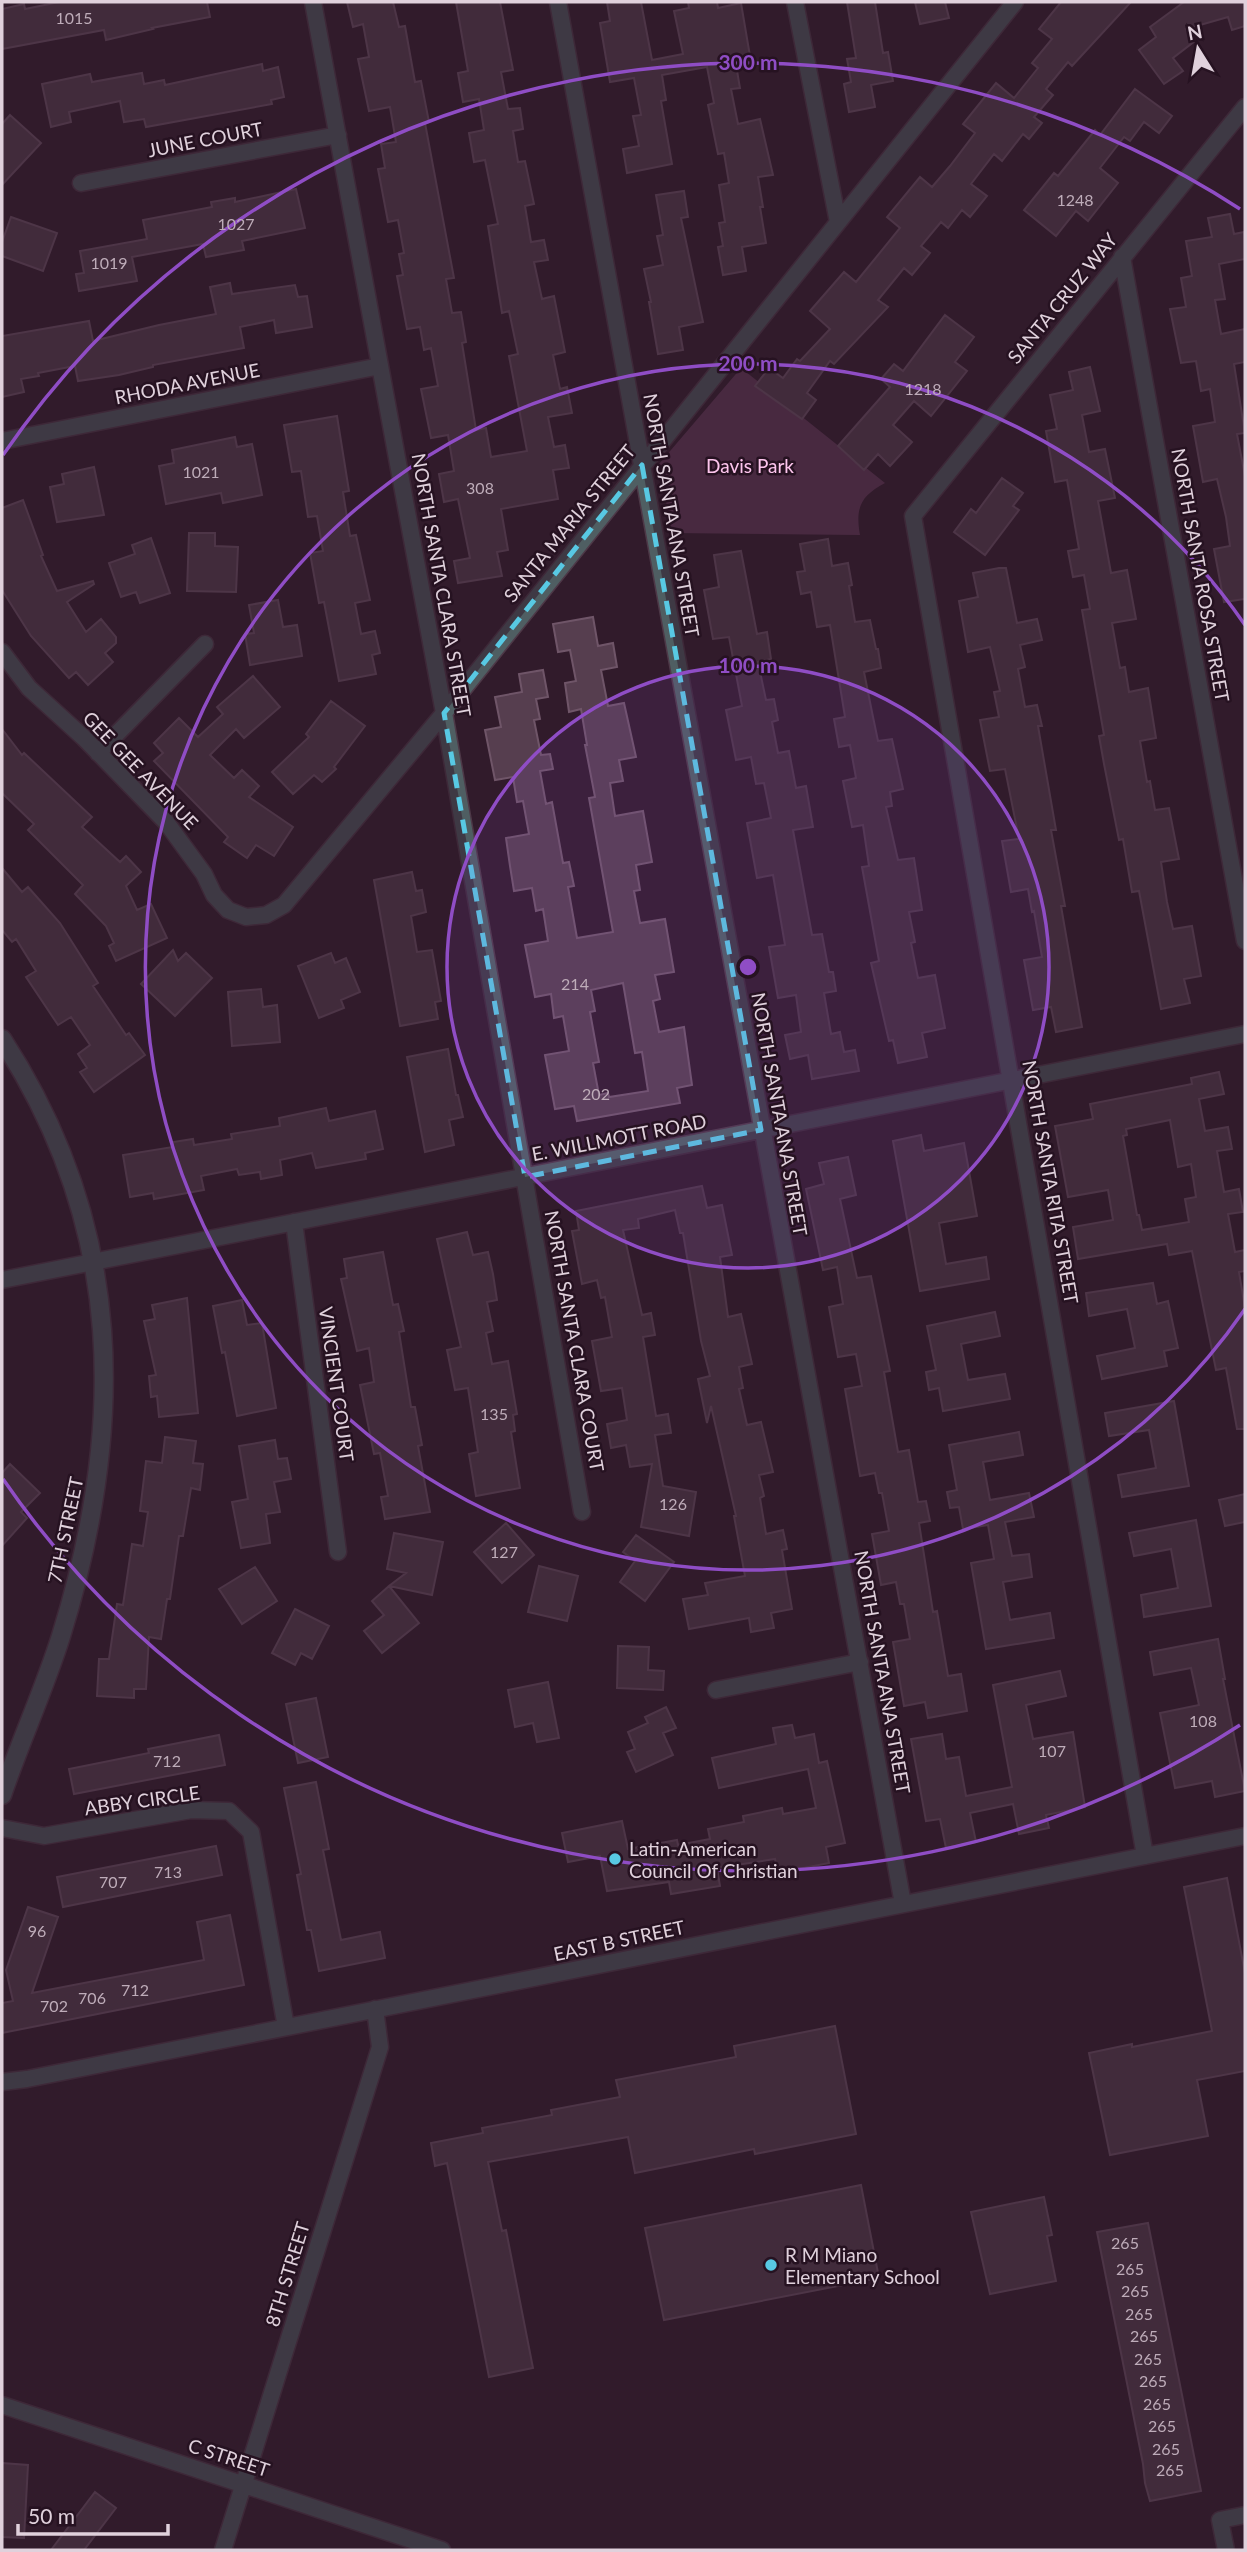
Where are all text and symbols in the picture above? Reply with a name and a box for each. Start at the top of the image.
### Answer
house number: 1015 [55,8,93,27]
north arrow [1163,14,1233,84]
text: N [1185,19,1204,45]
text: 300 m [718,49,778,74]
street label: JUNE COURT [146,117,264,161]
house number: 1248 [1056,190,1094,209]
house number: 1027 [217,214,255,233]
street label: SANTA CRUZ WAY [1002,228,1122,368]
house number: 1019 [90,253,128,272]
text: 200 m [718,350,778,375]
street label: RHODA AVENUE [113,358,262,408]
house number: 1218 [904,379,942,398]
street label: NORTH SANTA ANA STREET [639,392,705,638]
street label: SANTA MARIA STREET [498,440,640,606]
street label: NORTH SANTA ROSA STREET [1167,447,1235,703]
street label: NORTH SANTA CLARA STREET [407,451,477,719]
park label: Davis Park [706,454,794,477]
house number: 1021 [182,462,220,481]
house number: 308 [466,478,494,497]
text: 100 m [718,652,778,677]
street label: GEE GEE AVENUE [79,706,203,834]
centre of rings [736,955,760,979]
house number: 214 [561,974,589,993]
street label: NORTH SANTA ANA STREET [747,991,813,1237]
street label: NORTH SANTA RITA STREET [1018,1058,1084,1306]
house number: 202 [582,1084,610,1103]
street label: E. WILLMOTT ROAD [530,1109,708,1165]
street label: NORTH SANTA CLARA COURT [541,1209,609,1473]
street label: VINCIENT COURT [315,1305,359,1463]
house number: 135 [480,1404,508,1423]
street label: 7TH STREET [43,1475,87,1585]
house number: 126 [659,1494,687,1513]
house number: 127 [490,1542,518,1561]
street label: NORTH SANTA ANA STREET [850,1549,916,1795]
house number: 108 [1189,1711,1217,1730]
house number: 107 [1038,1741,1066,1760]
house number: 712 [153,1751,181,1770]
street label: ABBY CIRCLE [83,1781,201,1819]
place label: Latin-American Council Of Christian [629,1837,798,1882]
marker: Latin-American Council Of Christian [607,1851,623,1867]
house number: 713 [154,1862,182,1881]
house number: 707 [99,1872,127,1891]
street label: EAST B STREET [551,1915,687,1965]
house number: 96 [28,1921,46,1940]
house number: 712 [121,1980,149,1999]
house number: 706 [78,1988,106,2007]
house number: 702 [40,1996,68,2015]
street label: 8TH STREET [260,2219,314,2329]
house number: 265 [1111,2233,1139,2252]
place label: R M Miano Elementary School [785,2243,940,2288]
marker: R M Miano Elementary School [763,2257,779,2273]
house number: 265 [1116,2259,1144,2278]
house number: 265 [1121,2281,1149,2300]
house number: 265 [1125,2304,1153,2323]
house number: 265 [1130,2326,1158,2345]
house number: 265 [1134,2349,1162,2368]
house number: 265 [1139,2371,1167,2390]
house number: 265 [1143,2394,1171,2413]
house number: 265 [1148,2416,1176,2435]
street label: C STREET [185,2433,273,2481]
house number: 265 [1152,2439,1180,2458]
house number: 265 [1156,2460,1184,2479]
scale bar [18,2492,168,2536]
text: 50 m [28,2503,75,2528]

